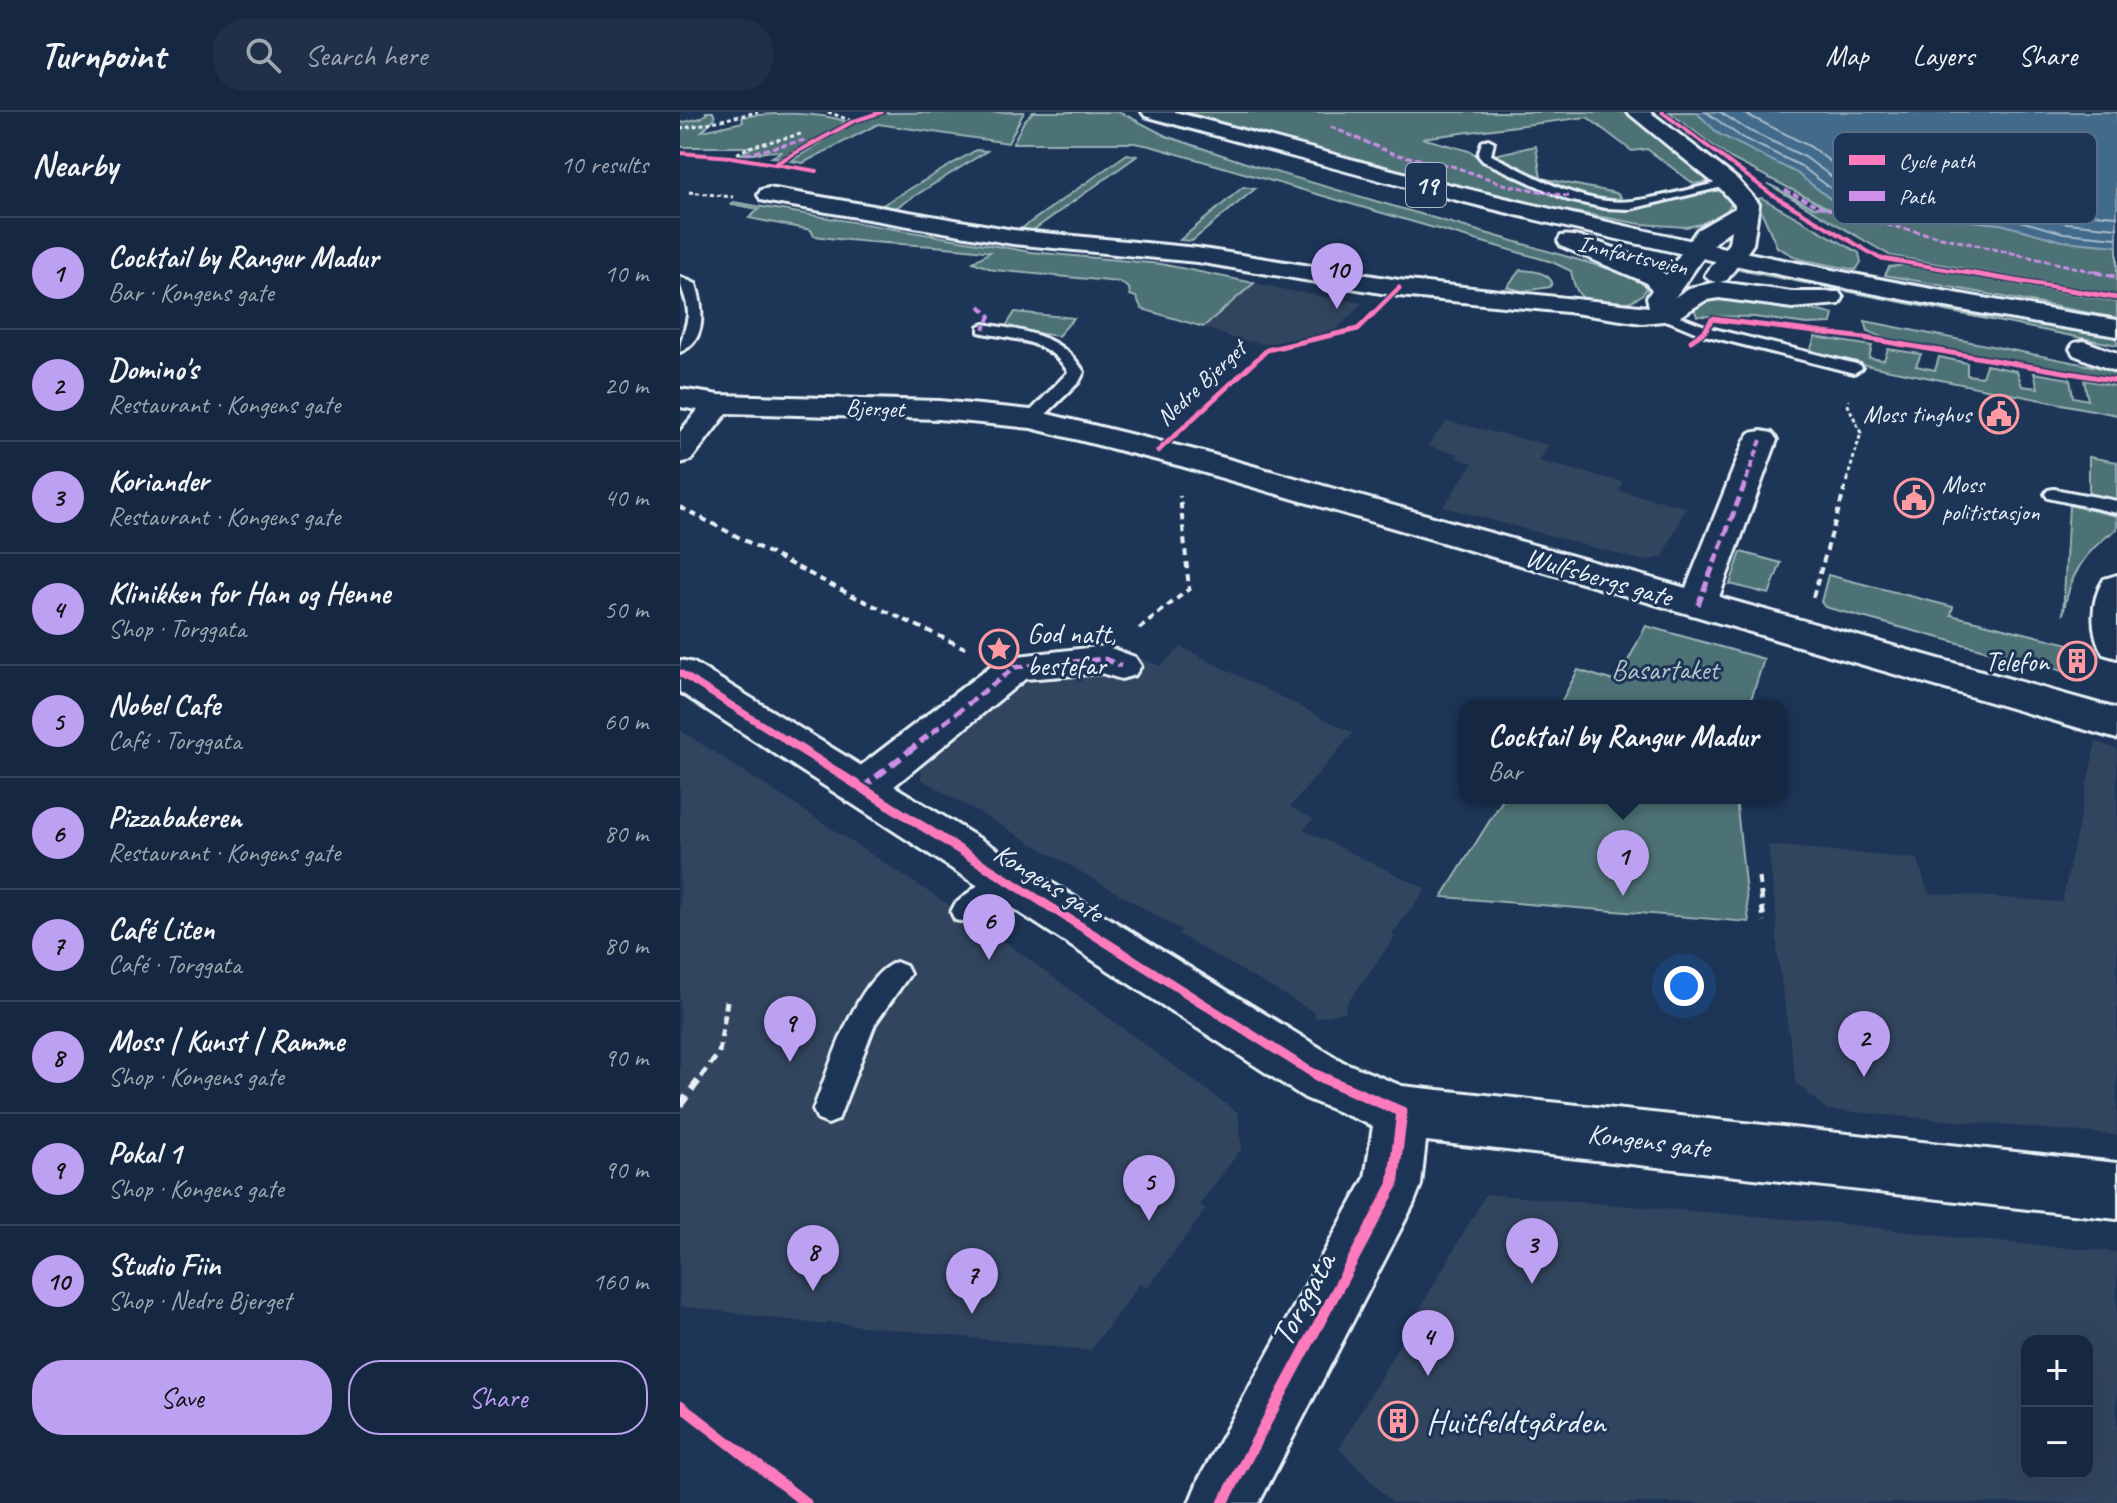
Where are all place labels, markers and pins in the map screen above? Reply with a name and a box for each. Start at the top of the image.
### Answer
pin: 10 [1311,243,1363,309]
public building icon: Moss tinghus [1978,393,2020,435]
place label: Moss tinghus [1863,399,1974,429]
place label: Moss politistasjon [1942,469,2040,527]
public building icon: Moss politistasjon [1893,477,1935,519]
place label: God natt, bestefar [1027,616,1116,683]
place icon: God natt, bestefar [978,628,1020,670]
building icon: Telefon [2056,640,2098,682]
place label: Telefon [1985,644,2050,679]
pin: 1 [1597,830,1649,896]
pin: 6 [963,894,1015,960]
pin: 9 [764,996,816,1062]
pin: 2 [1838,1011,1890,1077]
pin: 5 [1123,1155,1175,1221]
pin: 3 [1506,1218,1558,1284]
pin: 8 [787,1225,839,1291]
pin: 7 [946,1248,998,1314]
pin: 4 [1402,1310,1454,1376]
building icon: Huitfeldtgården [1377,1400,1419,1442]
place label: Huitfeldtgården [1426,1400,1607,1443]

